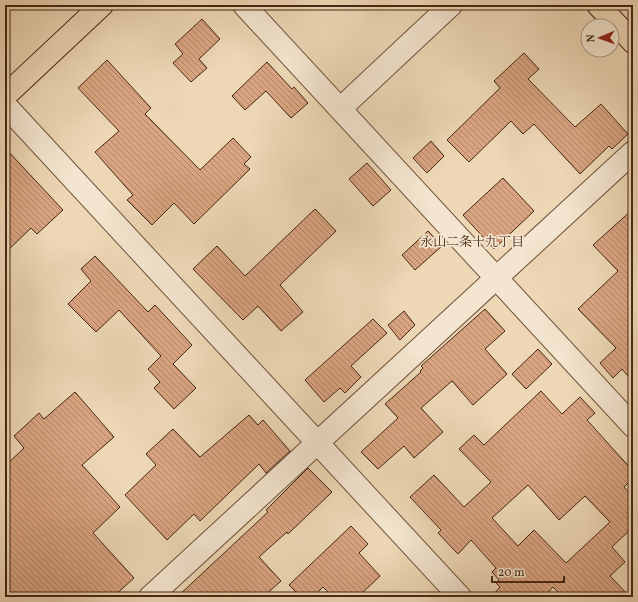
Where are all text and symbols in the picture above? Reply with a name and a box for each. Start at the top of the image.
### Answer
north arrow [580,18,620,58]
text: N [584,34,599,43]
district label: 永山二条十九丁目 [420,234,524,252]
scale bar [492,558,564,584]
text: 20 m [498,565,525,581]

